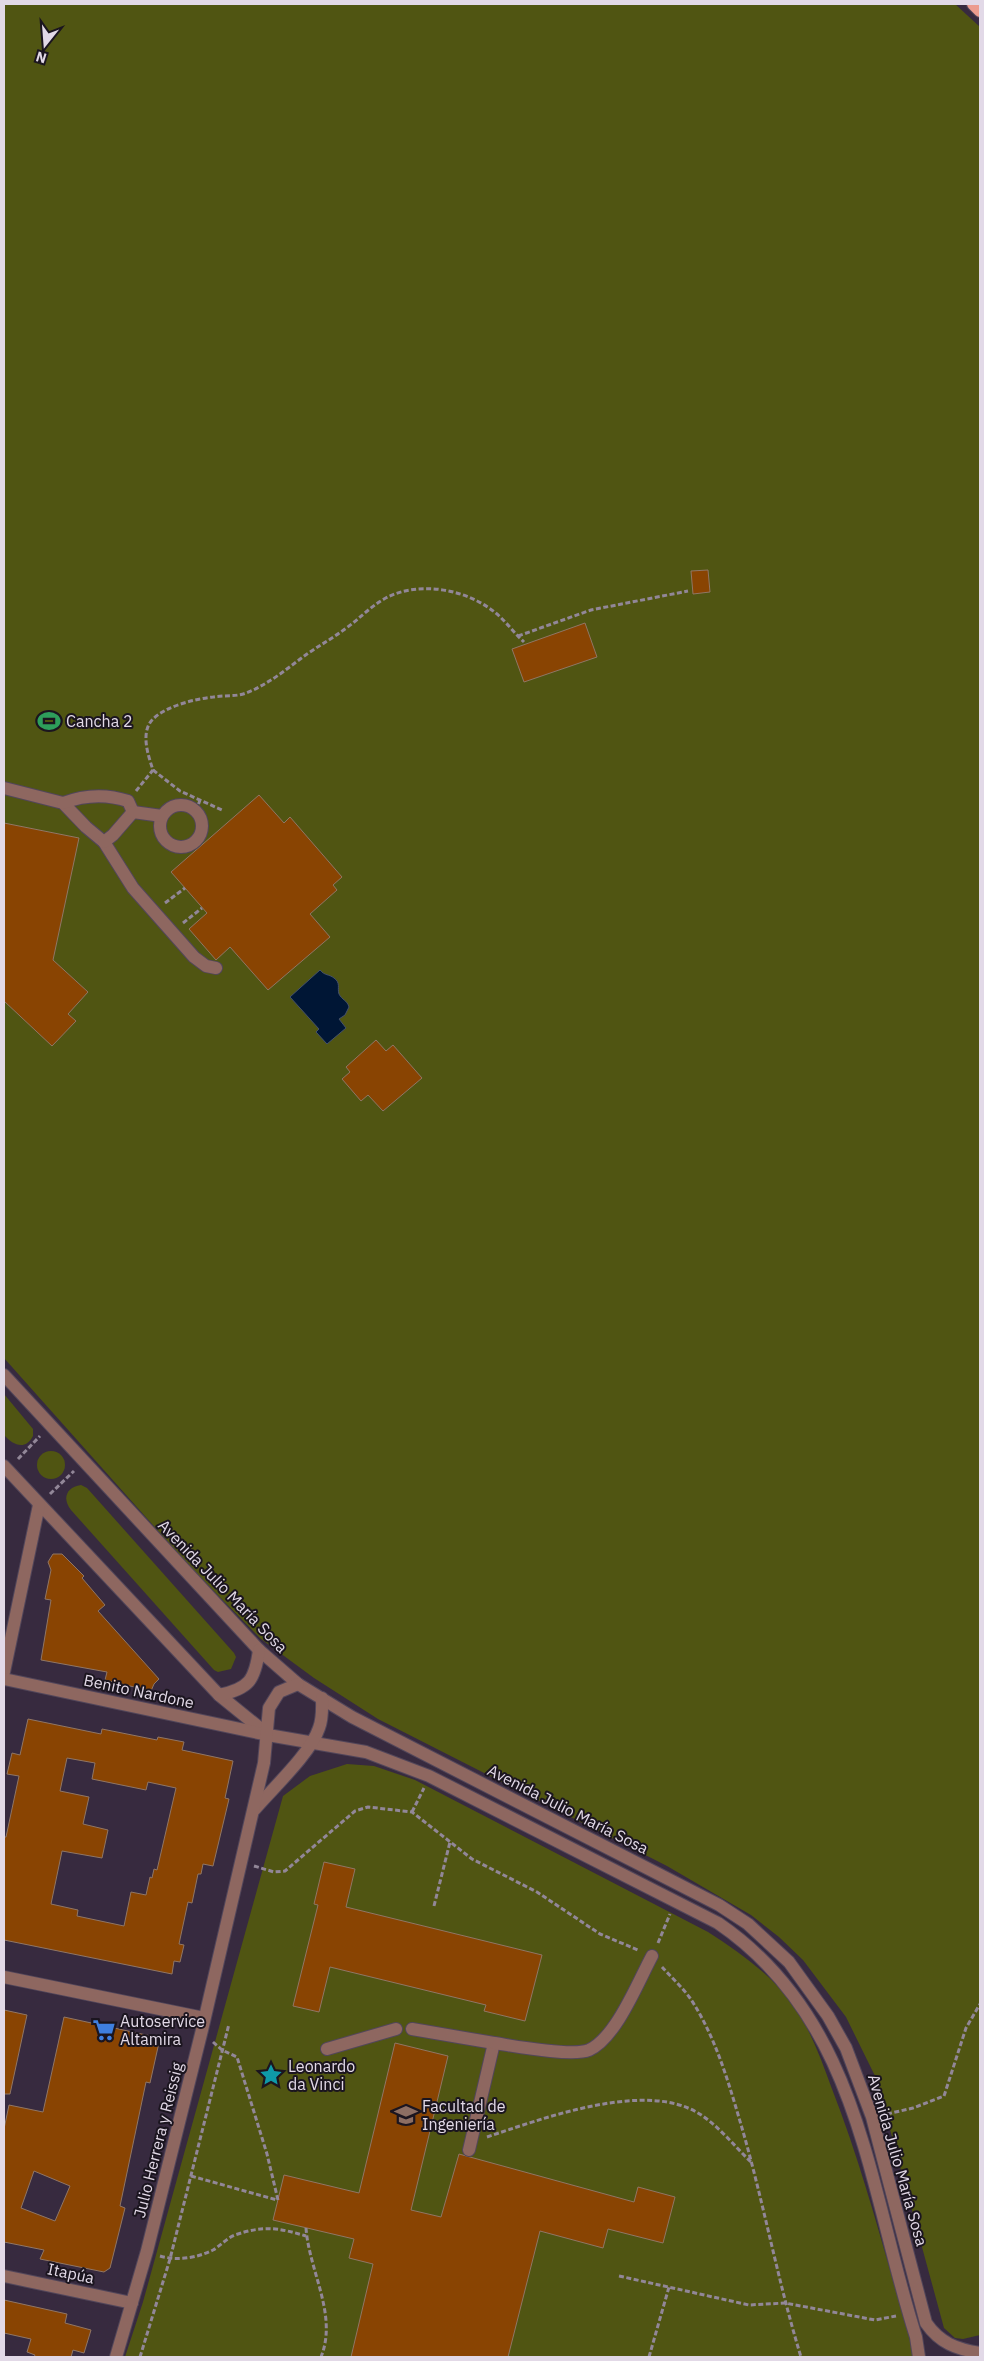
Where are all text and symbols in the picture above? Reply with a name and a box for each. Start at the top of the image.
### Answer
north arrow [20,20,70,70]
text: N [34,47,49,68]
sports icon: Cancha 2 [36,708,62,734]
place label: Cancha 2 [66,711,133,731]
street label: Avenida Julio María Sosa [154,1515,292,1657]
street label: Benito Nardone [82,1670,196,1713]
street label: Avenida Julio María Sosa [484,1760,652,1858]
place label: Autoservice Altamira [120,2011,205,2049]
supermarket icon: Autoservice Altamira [91,2017,117,2043]
place label: Leonardo da Vinci [288,2056,355,2094]
street label: Julio Herrera y Reissig [129,2060,187,2220]
place icon: Leonardo da Vinci [258,2062,284,2088]
street label: Avenida Julio María Sosa [864,2072,932,2249]
place label: Facultad de Ingeniería [422,2096,506,2134]
school or university icon: Facultad de Ingeniería [393,2102,419,2128]
street label: Itapúa [46,2258,97,2288]

